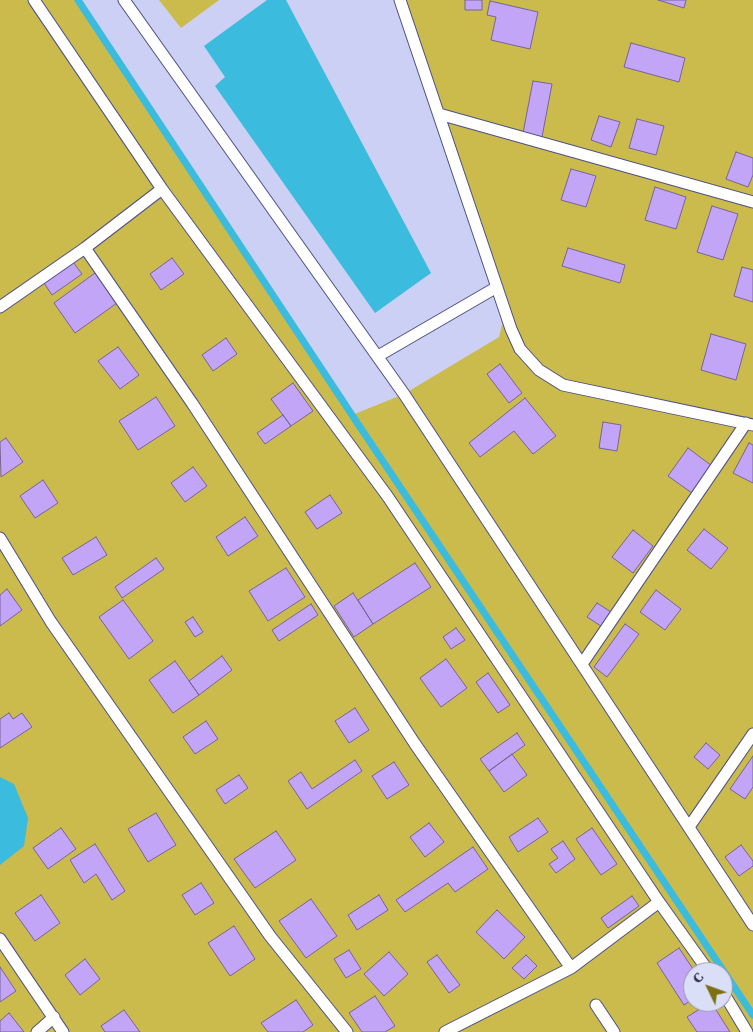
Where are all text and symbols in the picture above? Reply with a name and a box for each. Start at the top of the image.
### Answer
north arrow [683,962,733,1012]
text: С [687,968,708,988]

